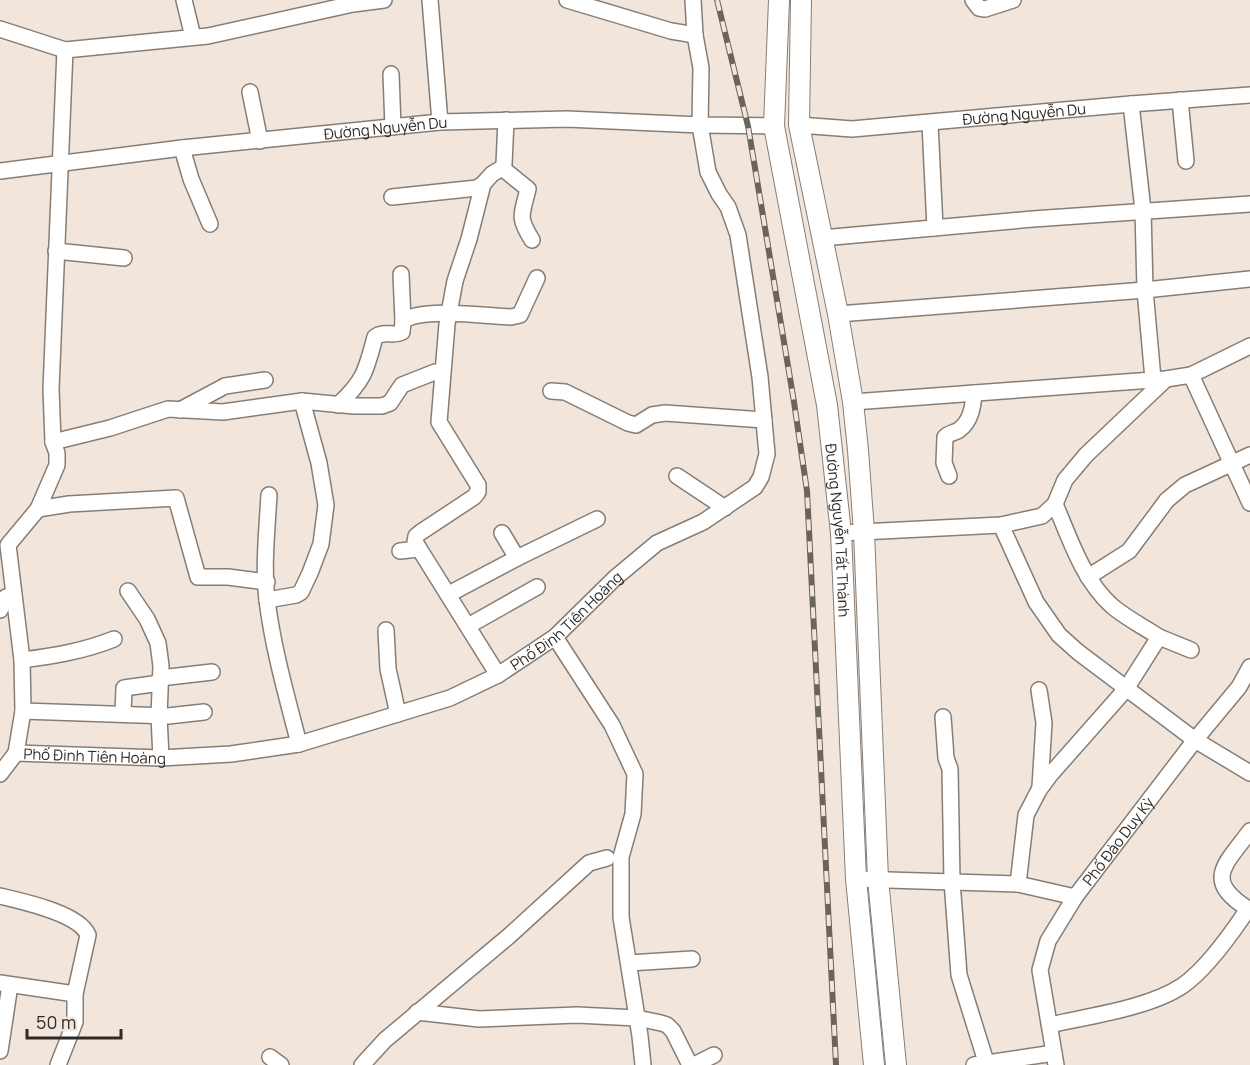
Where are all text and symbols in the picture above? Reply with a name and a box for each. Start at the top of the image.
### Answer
street label: Đường Nguyễn Du [961,98,1087,130]
street label: Đường Nguyễn Du [323,111,448,144]
street label: Đường Nguyễn Tất Thành [821,442,855,618]
street label: Phố Đinh Tiên Hoàng [506,566,626,675]
street label: Phố Đinh Tiên Hoàng [23,743,166,769]
street label: Phố Đào Duy Kỳ [1077,792,1158,890]
scale bar [27,1002,122,1040]
text: 50 m [36,1010,76,1034]

